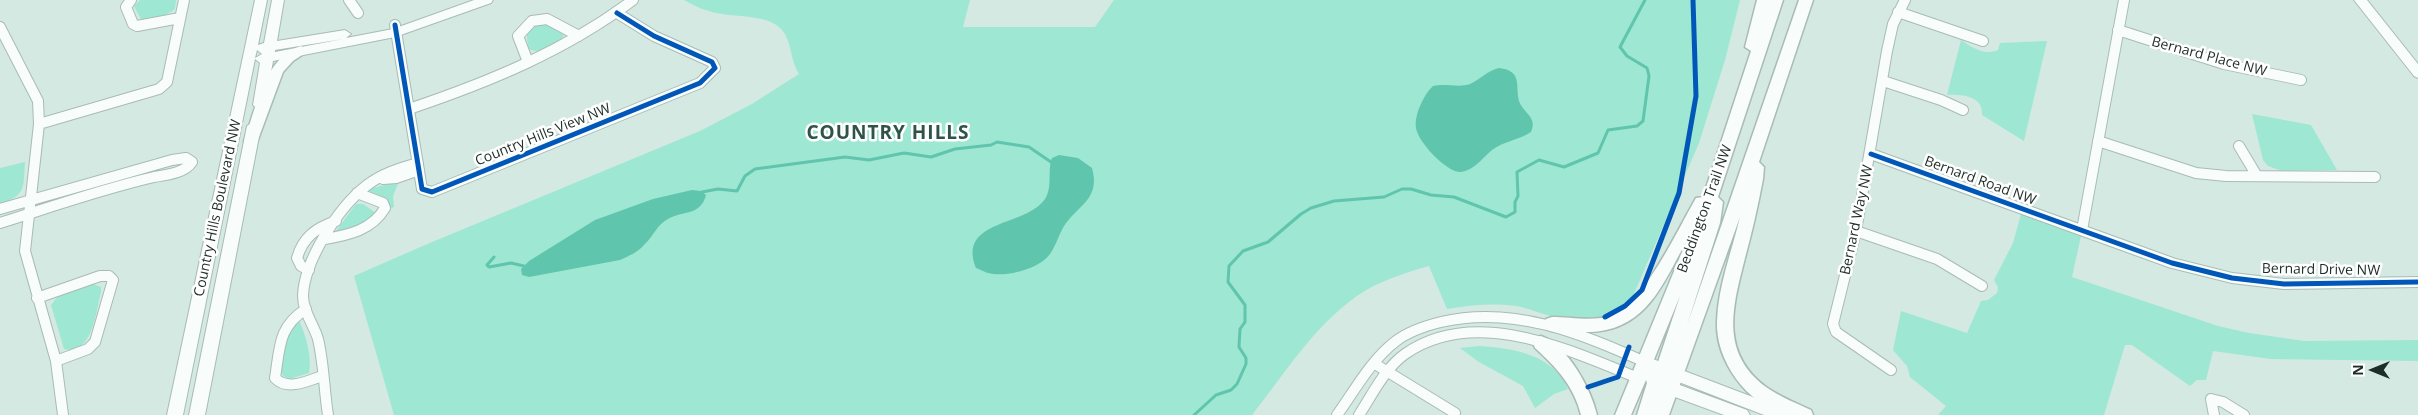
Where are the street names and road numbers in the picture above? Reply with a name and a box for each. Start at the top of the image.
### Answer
street label: Bernard Place NW [2150,34,2268,80]
street label: Country Hills View NW [473,100,613,170]
street label: Country Hills Boulevard NW [191,118,245,298]
street label: Beddington Trail NW [1674,143,1736,275]
street label: Bernard Road NW [1922,153,2038,209]
street label: Bernard Way NW [1837,164,1877,276]
street label: Bernard Drive NW [2262,261,2380,279]

